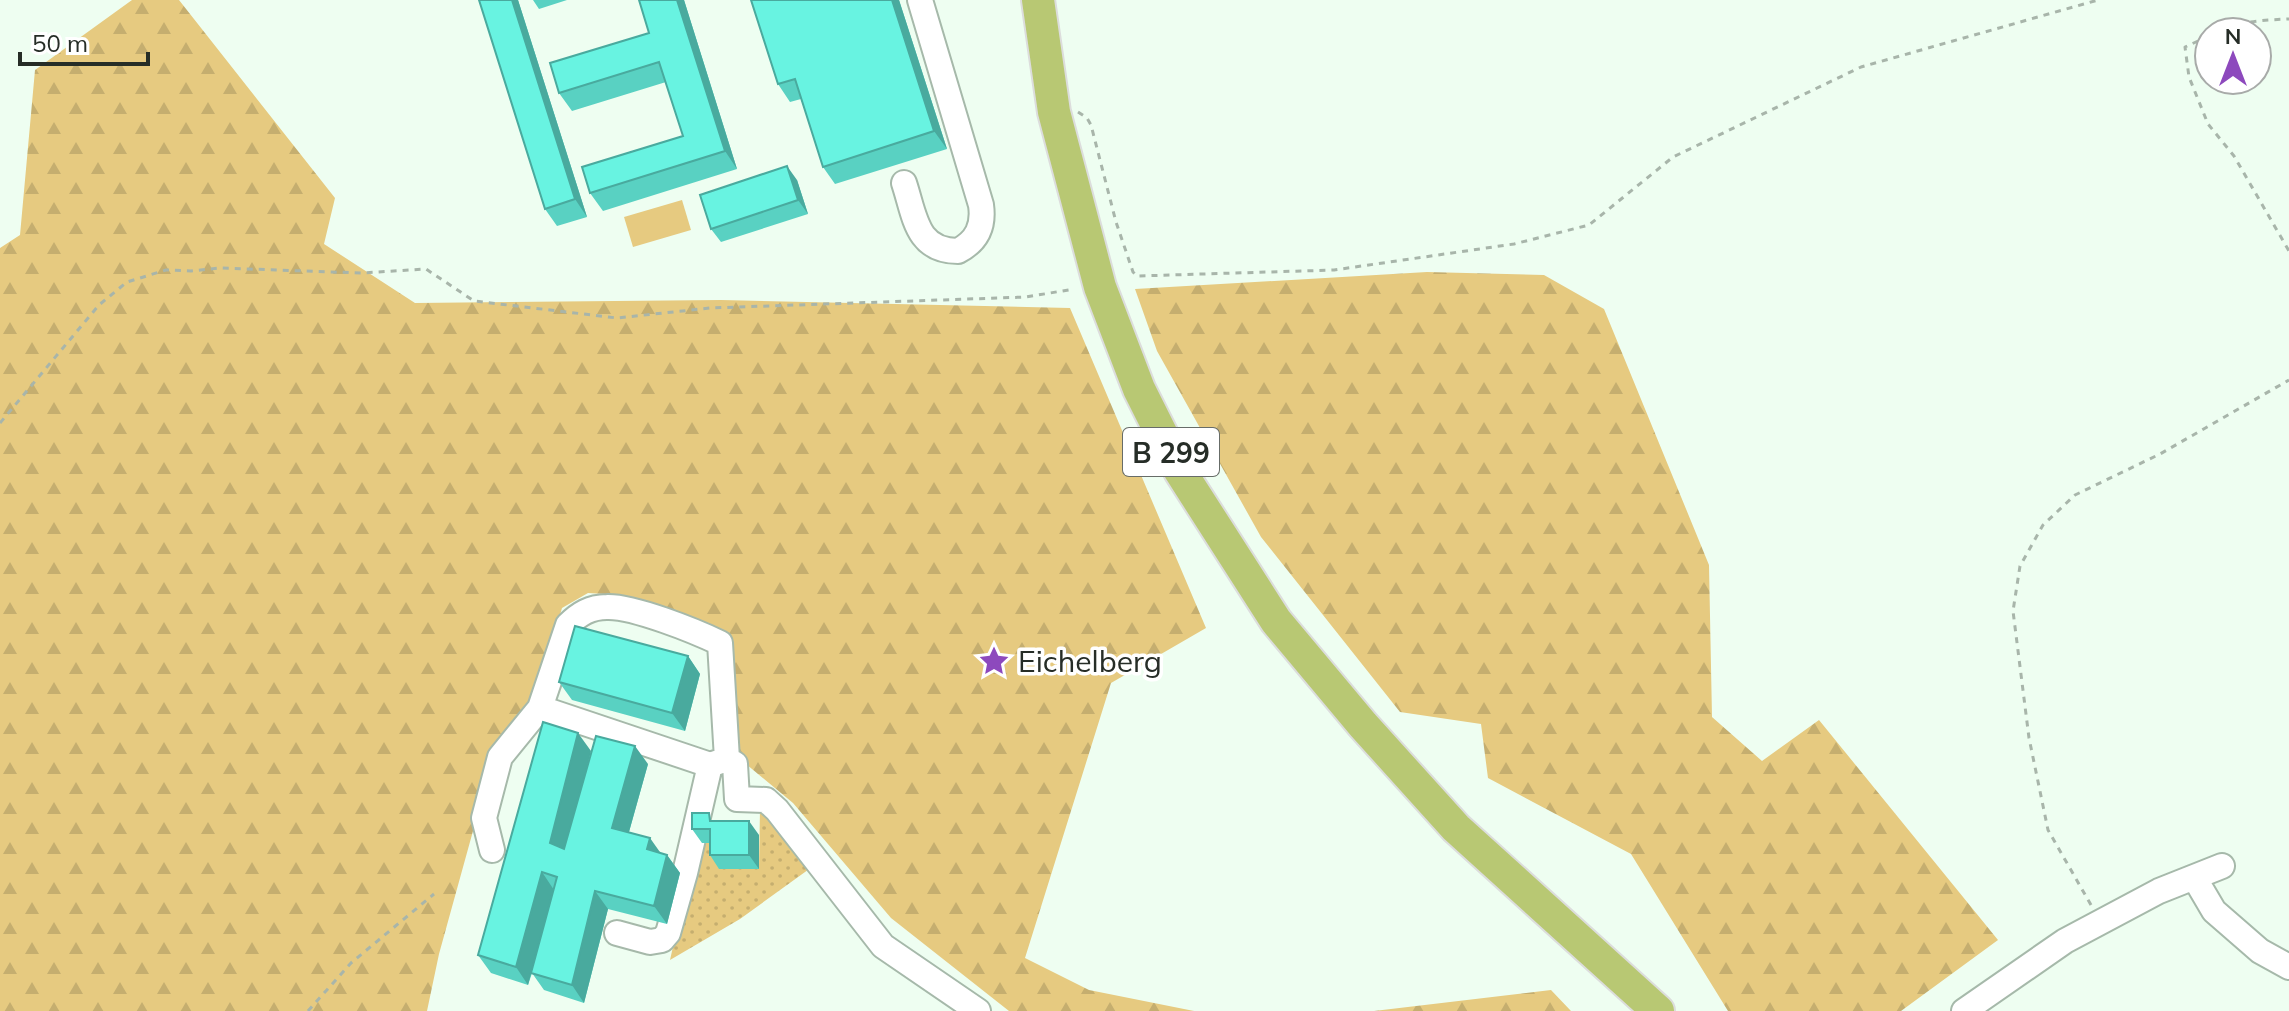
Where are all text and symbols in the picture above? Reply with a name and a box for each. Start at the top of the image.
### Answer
scale bar [20,16,148,66]
north arrow [2193,16,2273,96]
text: N [2225,22,2241,50]
text: 50 m [32,28,88,58]
road number: B 299 [1123,428,1219,476]
place label: Eichelberg [1018,642,1162,680]
place icon: Eichelberg [977,644,1011,678]

